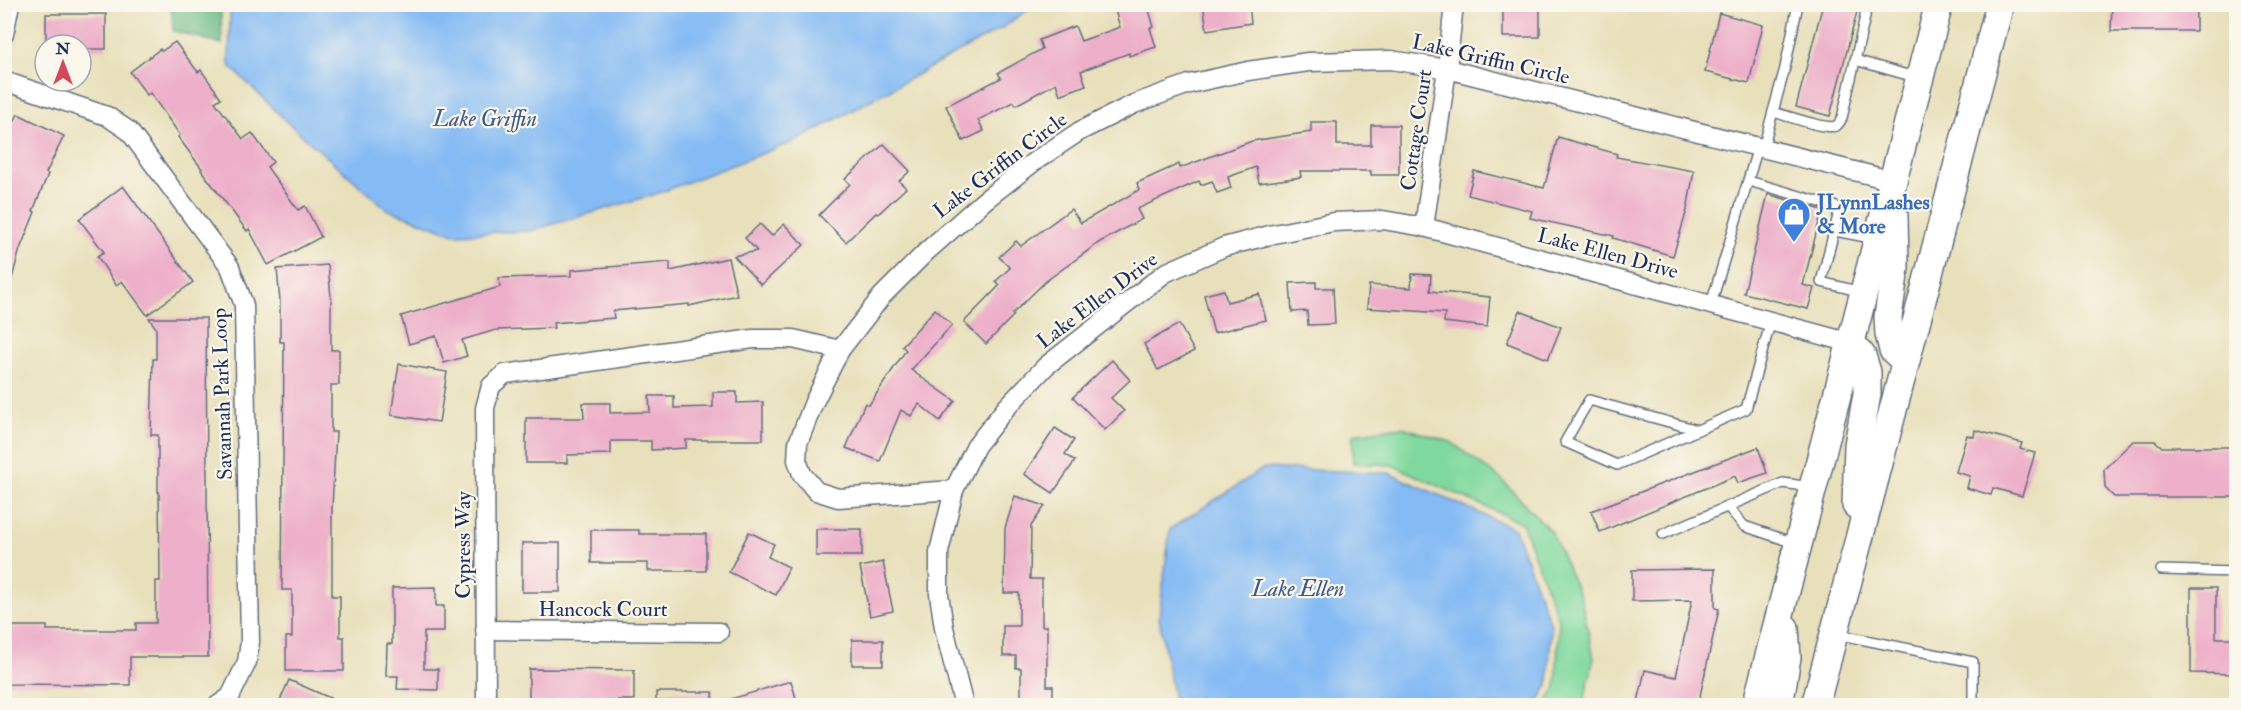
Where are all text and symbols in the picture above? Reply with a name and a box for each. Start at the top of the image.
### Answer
street label: Lake Griffin Circle [1409,28,1573,91]
north arrow [33,33,93,93]
text: N [55,39,71,59]
street label: Cottage Court [1395,67,1438,192]
water label: Lake Griffin [432,105,537,133]
street label: Lake Griffin Circle [928,106,1073,225]
place label: JLynnLashes & More [1816,189,1930,240]
shop icon: JLynnLashes & More [1776,196,1812,243]
street label: Lake Ellen Drive [1534,222,1681,285]
street label: Lake Ellen Drive [1031,246,1163,355]
street label: Savannah Park Loop [206,308,239,480]
street label: Cypress Way [450,490,477,599]
water label: Lake Ellen [1251,575,1344,603]
street label: Hancock Court [538,596,668,623]

